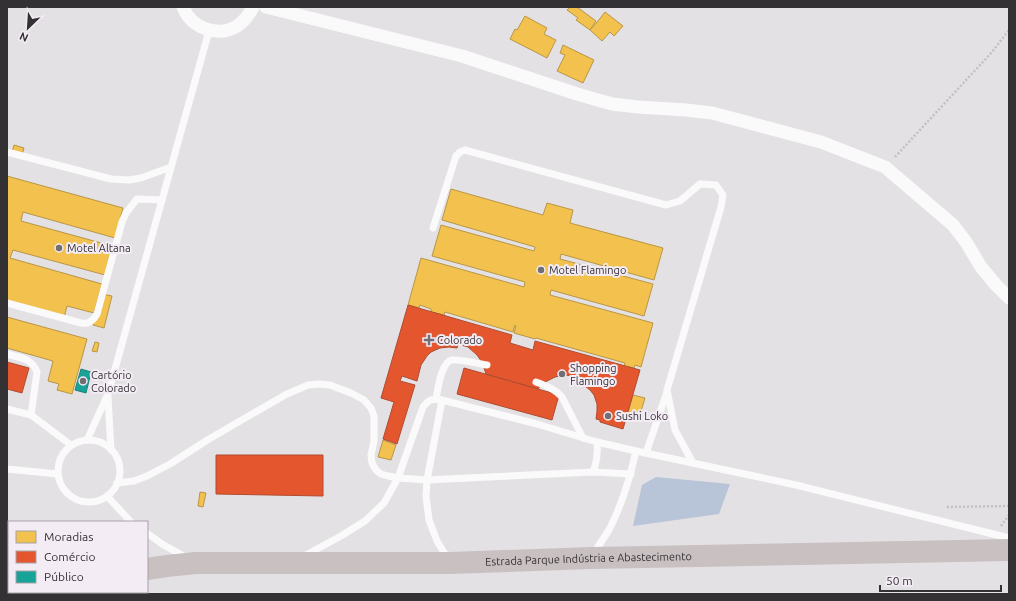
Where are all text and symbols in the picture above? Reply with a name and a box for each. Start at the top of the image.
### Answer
north arrow [8,8,48,48]
text: N [18,30,30,44]
place label: Motel Altana [67,242,131,254]
marker: Motel Altana [54,243,64,253]
place label: Motel Flamingo [549,264,626,276]
marker: Motel Flamingo [536,265,546,275]
place label: Colorado [437,334,482,346]
marker: Colorado [424,335,434,345]
place label: Shopping Flamingo [570,362,617,387]
place label: Cartório Colorado [91,369,136,394]
marker: Shopping Flamingo [557,369,567,379]
marker: Cartório Colorado [78,376,88,386]
place label: Sushi Loko [616,410,668,422]
marker: Sushi Loko [603,411,613,421]
legend [8,521,148,593]
text: Moradias [44,530,93,543]
text: Comércio [44,550,95,563]
street label: Estrada Parque Indústria e Abastecimento [485,550,692,568]
scale bar [880,567,1001,593]
text: Público [44,570,84,583]
text: 50 m [886,574,913,587]

